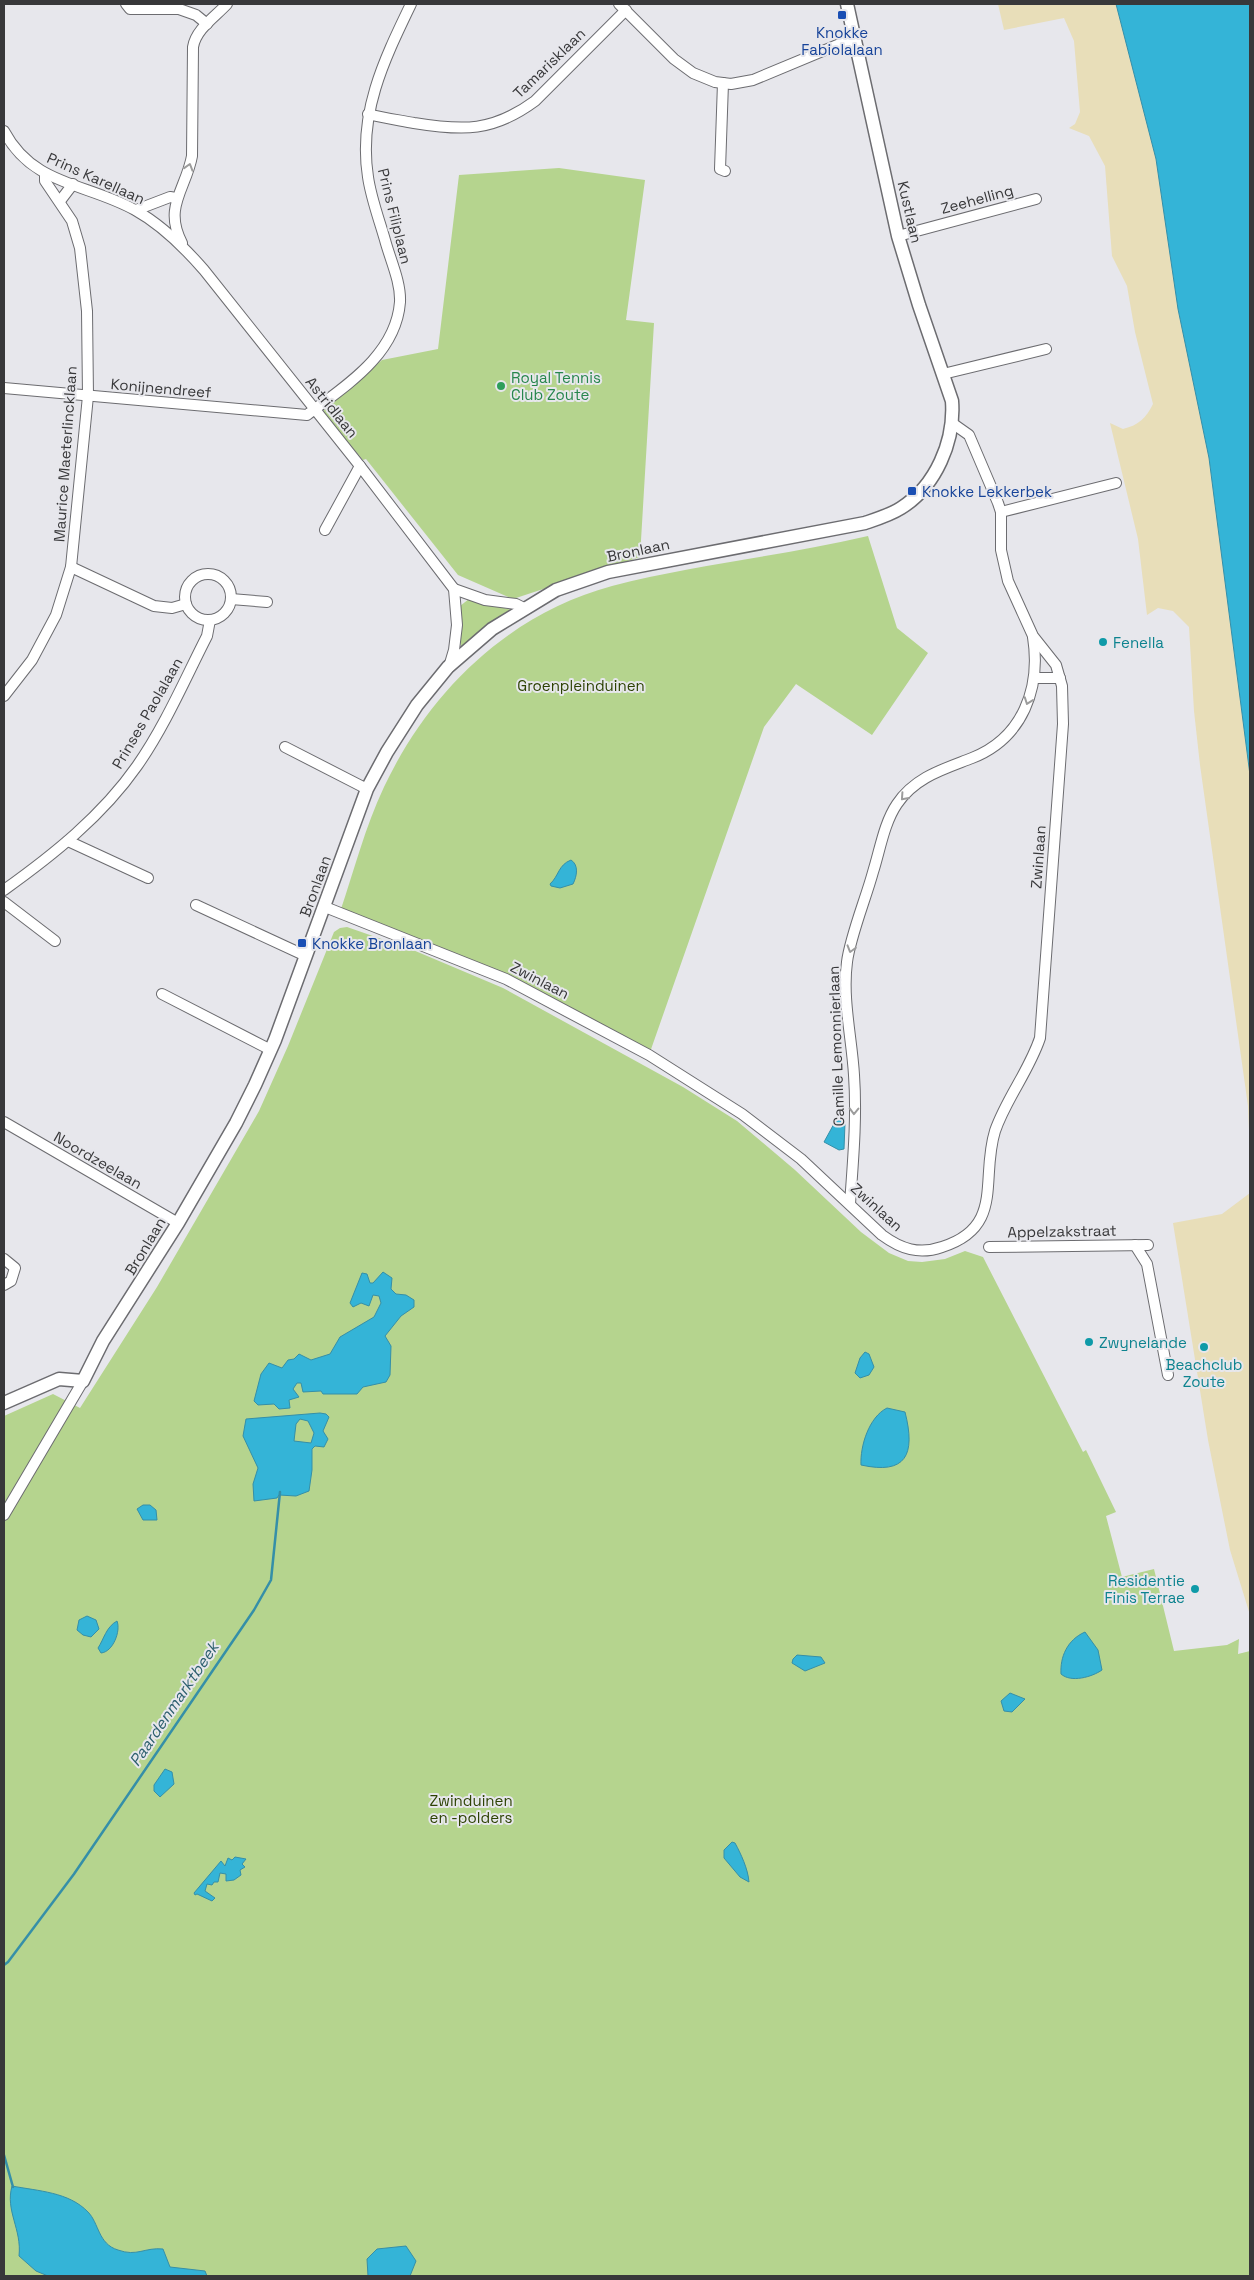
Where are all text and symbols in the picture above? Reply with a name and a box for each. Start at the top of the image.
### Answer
marker: Knokke Fabiolalaan [836,9,848,21]
place label: Knokke Fabiolalaan [801,23,883,59]
street label: Tamarisklaan [509,24,589,102]
street label: Prins Karellaan [44,148,148,208]
one-way arrow [184,163,194,171]
street label: Prins Filiplaan [374,166,416,266]
street label: Kustlaan [894,179,926,245]
street label: Zeehelling [939,180,1015,218]
street label: Maurice Maeterlincklaan [49,365,81,543]
place label: Royal Tennis Club Zoute [511,368,601,404]
street label: Astridlaan [302,373,362,441]
street label: Konijnendreef [110,374,213,402]
marker: Royal Tennis Club Zoute [495,380,507,392]
place label: Knokke Lekkerbek [922,482,1052,501]
marker: Knokke Lekkerbek [906,485,918,497]
street label: Bronlaan [605,534,671,566]
place label: Fenella [1113,633,1164,652]
marker: Fenella [1097,636,1109,648]
street label: Prinses Paolalaan [108,654,186,772]
park label: Groenpleinduinen [517,676,645,695]
one-way arrow [1024,697,1034,705]
one-way arrow [901,791,910,800]
street label: Zwinlaan [1026,825,1050,889]
street label: Bronlaan [295,853,335,919]
place label: Knokke Bronlaan [312,934,432,953]
marker: Knokke Bronlaan [296,937,308,949]
one-way arrow [846,945,856,953]
street label: Zwinlaan [507,957,573,1003]
street label: Camille Lemonnierlaan [824,965,848,1127]
one-way arrow [849,1107,859,1115]
street label: Noordzeelaan [50,1127,146,1193]
street label: Zwinlaan [847,1179,907,1235]
street label: Bronlaan [120,1214,170,1278]
street label: Appelzakstraat [1007,1221,1117,1241]
place label: Zwynelande [1099,1333,1187,1352]
marker: Zwynelande [1083,1336,1095,1348]
marker: Beachclub Zoute [1198,1341,1210,1353]
place label: Beachclub Zoute [1166,1355,1242,1391]
place label: Residentie Finis Terrae [1104,1571,1185,1607]
marker: Residentie Finis Terrae [1189,1583,1201,1595]
water label: Paardenmarktbeek [124,1636,225,1770]
park label: Zwinduinen en -polders [429,1791,513,1827]

